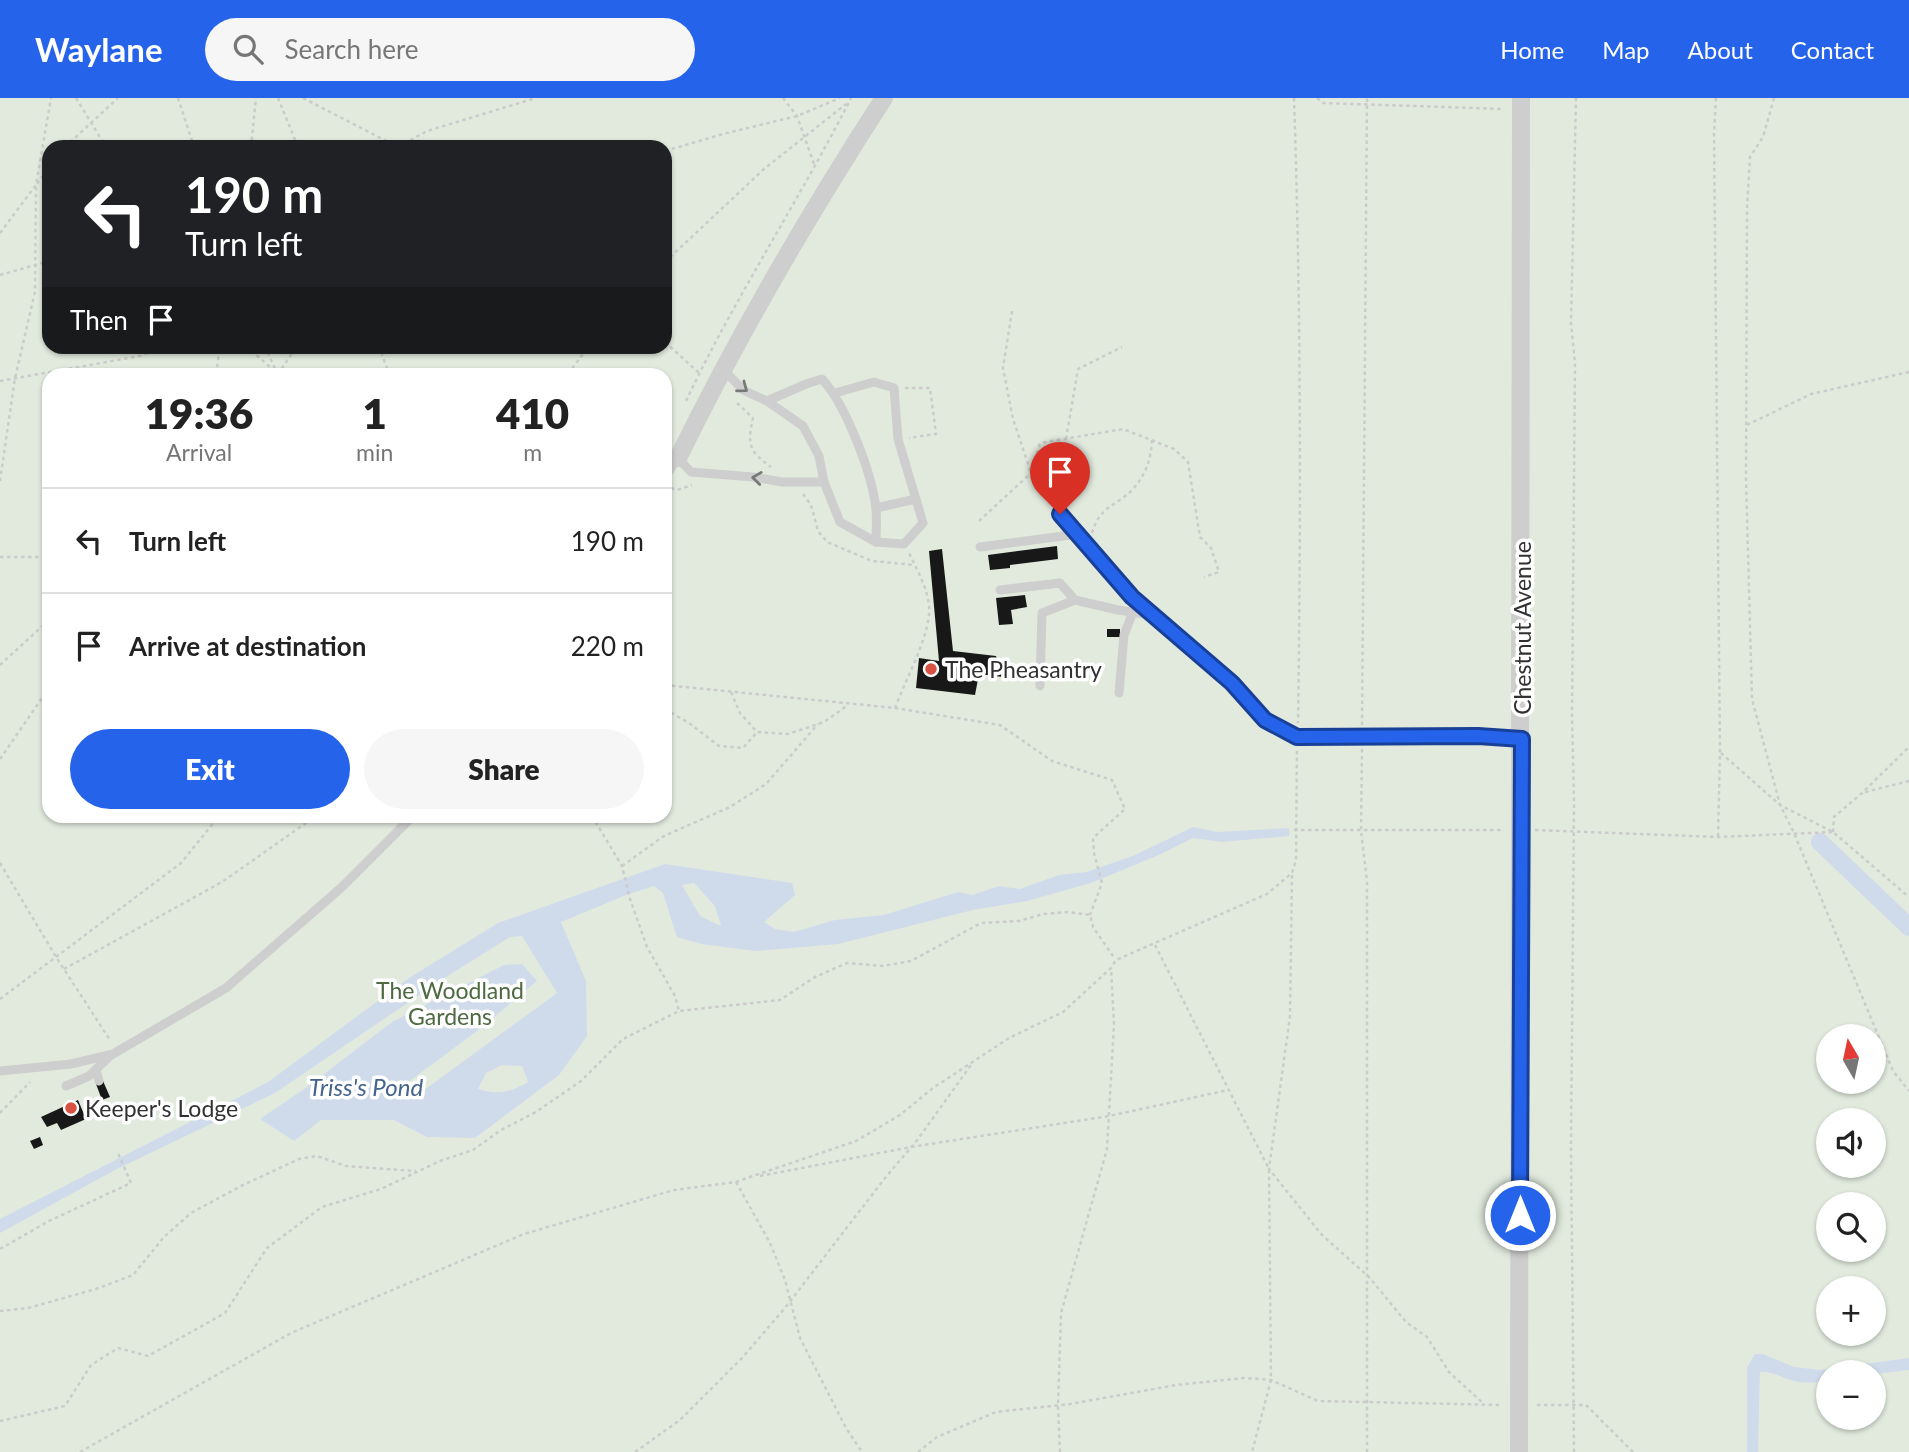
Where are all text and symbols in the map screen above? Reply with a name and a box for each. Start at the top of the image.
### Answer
search box [205,18,695,81]
text: Waylane [35,29,163,69]
icon: search [229,30,267,68]
text: Search here [285,33,419,65]
text: Home [1500,35,1564,64]
text: Map [1602,35,1650,64]
text: About [1688,35,1753,64]
text: Contact [1791,35,1874,64]
text: 190 m [185,165,323,223]
icon: left [70,168,161,259]
text: Turn left [185,224,302,263]
icon: arrive [142,301,180,339]
text: Then [70,304,128,336]
one-way arrow [736,379,748,392]
text: 19:36 [145,388,253,438]
text: 1 [363,388,387,438]
text: 410 [496,388,569,438]
text: Arrival [166,438,232,466]
text: min [356,438,393,466]
text: m [523,438,542,466]
pin [1030,442,1090,514]
icon: arrive [1041,453,1079,491]
one-way arrow [751,470,762,485]
icon: left [70,522,108,560]
text: Turn left [129,525,226,557]
text: 190 m [571,525,644,557]
street label: Chestnut Avenue [1508,541,1536,715]
icon: arrive [70,627,108,665]
text: Arrive at destination [129,630,366,662]
text: 220 m [571,630,644,662]
place label: The Pheasantry [945,655,1102,683]
marker: The Pheasantry [923,661,939,677]
button: Exit [70,729,350,809]
button: Share [364,729,644,809]
park label: The Woodland Gardens [376,976,524,1030]
north arrow [1816,1024,1886,1094]
map controls [1816,1024,1886,1430]
water label: Triss's Pond [309,1072,423,1101]
place label: Keeper's Lodge [85,1094,238,1122]
marker: Keeper's Lodge [63,1100,79,1116]
button: sound [1816,1108,1886,1178]
position arrow [1483,1178,1557,1252]
button: search [1816,1192,1886,1262]
button: + [1816,1276,1886,1346]
button: − [1816,1360,1886,1430]

